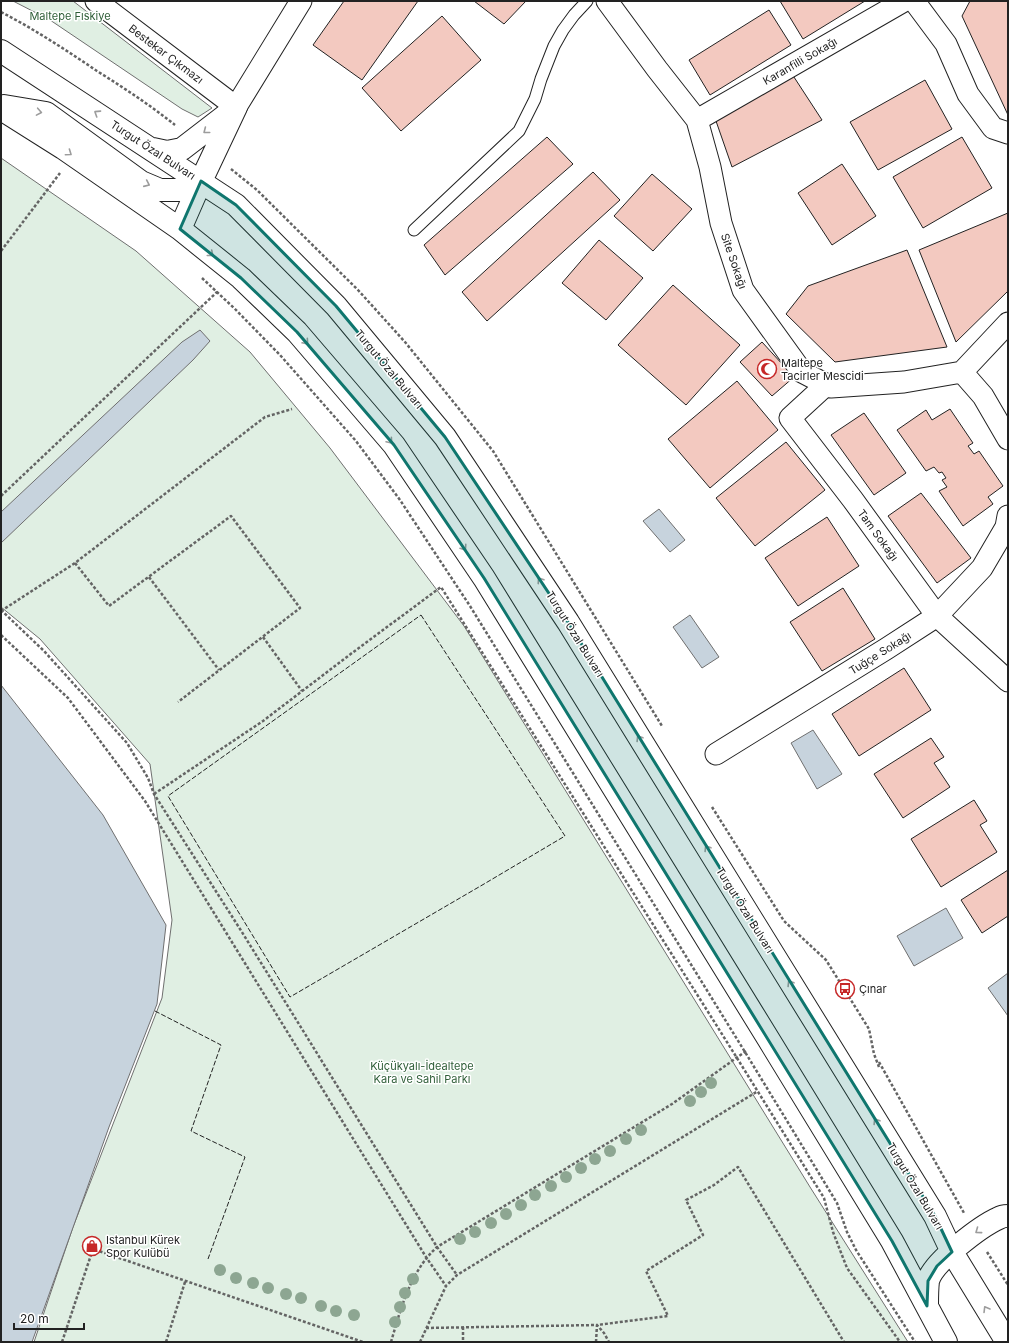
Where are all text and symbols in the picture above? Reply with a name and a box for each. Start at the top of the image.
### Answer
park label: Maltepe Fıskiye [29,9,111,23]
street label: Bestekar Çıkmazı [126,21,206,87]
street label: Karanfilli Sokağı [760,34,840,88]
one-way arrow [36,108,43,116]
one-way arrow [94,110,101,118]
street label: Turgut Özal Bulvarı [108,117,198,183]
one-way arrow [203,126,210,133]
one-way arrow [65,148,72,155]
one-way arrow [143,179,150,187]
street label: Site Sokağı [718,231,750,291]
one-way arrow [206,249,213,256]
street label: Turgut Özal Bulvarı [352,327,426,411]
one-way arrow [301,337,308,345]
place label: Maltepe Tacirler Mescidi [781,356,864,383]
mosque icon: Maltepe Tacirler Mescidi [756,358,778,380]
one-way arrow [386,436,393,443]
street label: Tam Sokağı [855,506,901,564]
one-way arrow [459,544,467,551]
one-way arrow [537,577,545,584]
street label: Turgut Özal Bulvarı [543,588,607,680]
street label: Tuğçe Sokağı [846,628,914,678]
one-way arrow [637,735,644,742]
one-way arrow [705,845,712,852]
street label: Turgut Özal Bulvarı [713,864,777,956]
bus stop icon: Çınar [834,978,856,1000]
one-way arrow [788,980,795,987]
place label: Çınar [859,982,887,996]
park label: Küçükyalı-İdealtepe Kara ve Sahil Parkı [370,1059,474,1086]
one-way arrow [873,1118,881,1125]
street label: Turgut Özal Bulvarı [884,1140,946,1232]
one-way arrow [976,1226,983,1233]
place label: Istanbul Kürek Spor Kulübü [106,1233,180,1260]
shop icon: Istanbul Kürek Spor Kulübü [81,1235,103,1257]
scale bar [14,1305,84,1331]
one-way arrow [984,1306,991,1313]
text: 20 m [20,1311,49,1326]

